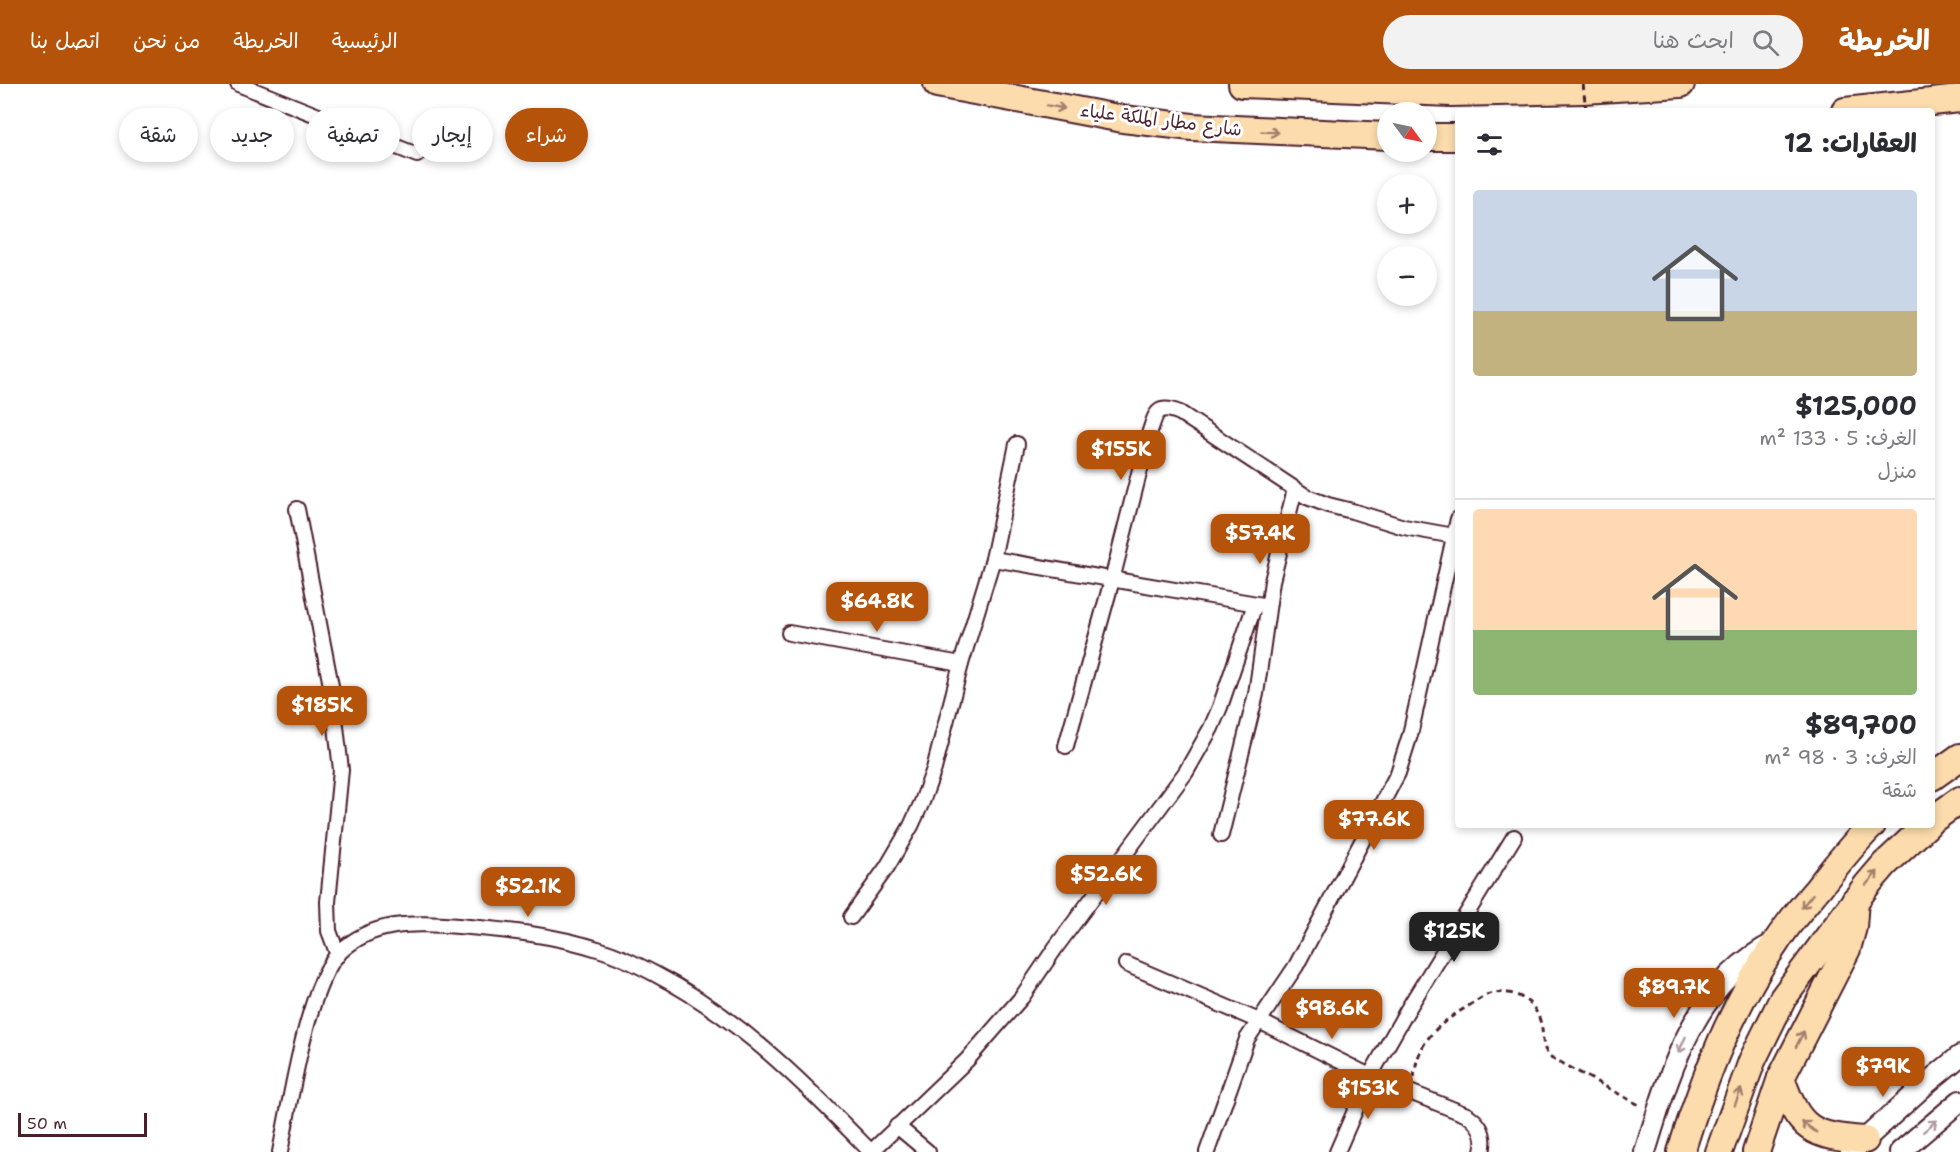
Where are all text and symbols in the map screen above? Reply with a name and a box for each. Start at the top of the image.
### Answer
search box [1383,15,1803,69]
text: الخريطة [1839,21,1930,59]
text: ابحث هنا [1653,26,1734,55]
icon: search [1749,26,1782,59]
text: اتصل بنا [30,27,100,55]
text: من نحن [133,27,200,55]
text: الخريطة [233,27,299,55]
text: الرئيسية [332,27,398,55]
street label: شارع مطار الملكة علياء [1079,98,1243,142]
one-way arrow [1045,102,1065,113]
north arrow [1377,102,1437,162]
map controls [1377,102,1437,306]
chip: شقة [119,108,198,162]
chip: جديد [210,108,294,162]
chip: تصفية [306,108,400,162]
chip: إيجار [412,108,493,162]
chip: شراء [505,108,588,162]
text: العقارات: 12 [1784,125,1917,160]
one-way arrow [1260,126,1280,137]
icon: filters [1473,128,1506,161]
button: + [1377,174,1437,234]
icon: home [1641,229,1749,337]
button: − [1377,246,1437,306]
text: $125,000 [1795,388,1917,423]
text: الغرف: 5 · 133 m² [1759,425,1917,451]
pin: $155K [1079,430,1163,481]
text: $155K [1091,436,1151,462]
text: منزل [1878,458,1917,484]
pin: $57.4K [1211,514,1309,565]
text: $57.4K [1225,520,1295,546]
icon: home [1641,548,1749,656]
pin: $64.8K [828,582,926,633]
text: $64.8K [840,588,914,614]
pin: $185K [280,686,364,737]
text: $185K [291,692,353,718]
text: $89,700 [1805,707,1917,742]
text: الغرف: 3 · 98 m² [1764,744,1917,770]
text: شقة [1882,777,1917,803]
pin: $77.6K [1325,800,1423,851]
text: $77.6K [1338,806,1410,832]
pin: $52.6K [1057,855,1155,906]
text: $52.6K [1070,861,1142,887]
pin: $52.1K [479,867,577,918]
one-way arrow [1866,870,1879,886]
text: $52.1K [495,873,561,899]
one-way arrow [1800,893,1814,908]
pin: $125K [1412,912,1496,963]
text: $125K [1423,918,1485,944]
pin: $89.7K [1625,968,1723,1019]
text: $89.7K [1638,974,1710,1000]
pin: $98.6K [1283,989,1381,1040]
text: $98.6K [1295,995,1369,1021]
one-way arrow [1795,1031,1807,1049]
one-way arrow [1676,1036,1687,1054]
pin: $79K [1847,1047,1919,1098]
text: $79K [1856,1053,1910,1079]
pin: $153K [1326,1069,1410,1120]
text: $153K [1337,1075,1399,1101]
one-way arrow [1733,1088,1744,1107]
scale bar [18,1110,147,1138]
text: 50 m [27,1113,67,1134]
one-way arrow [1922,1119,1937,1133]
one-way arrow [1802,1121,1818,1133]

